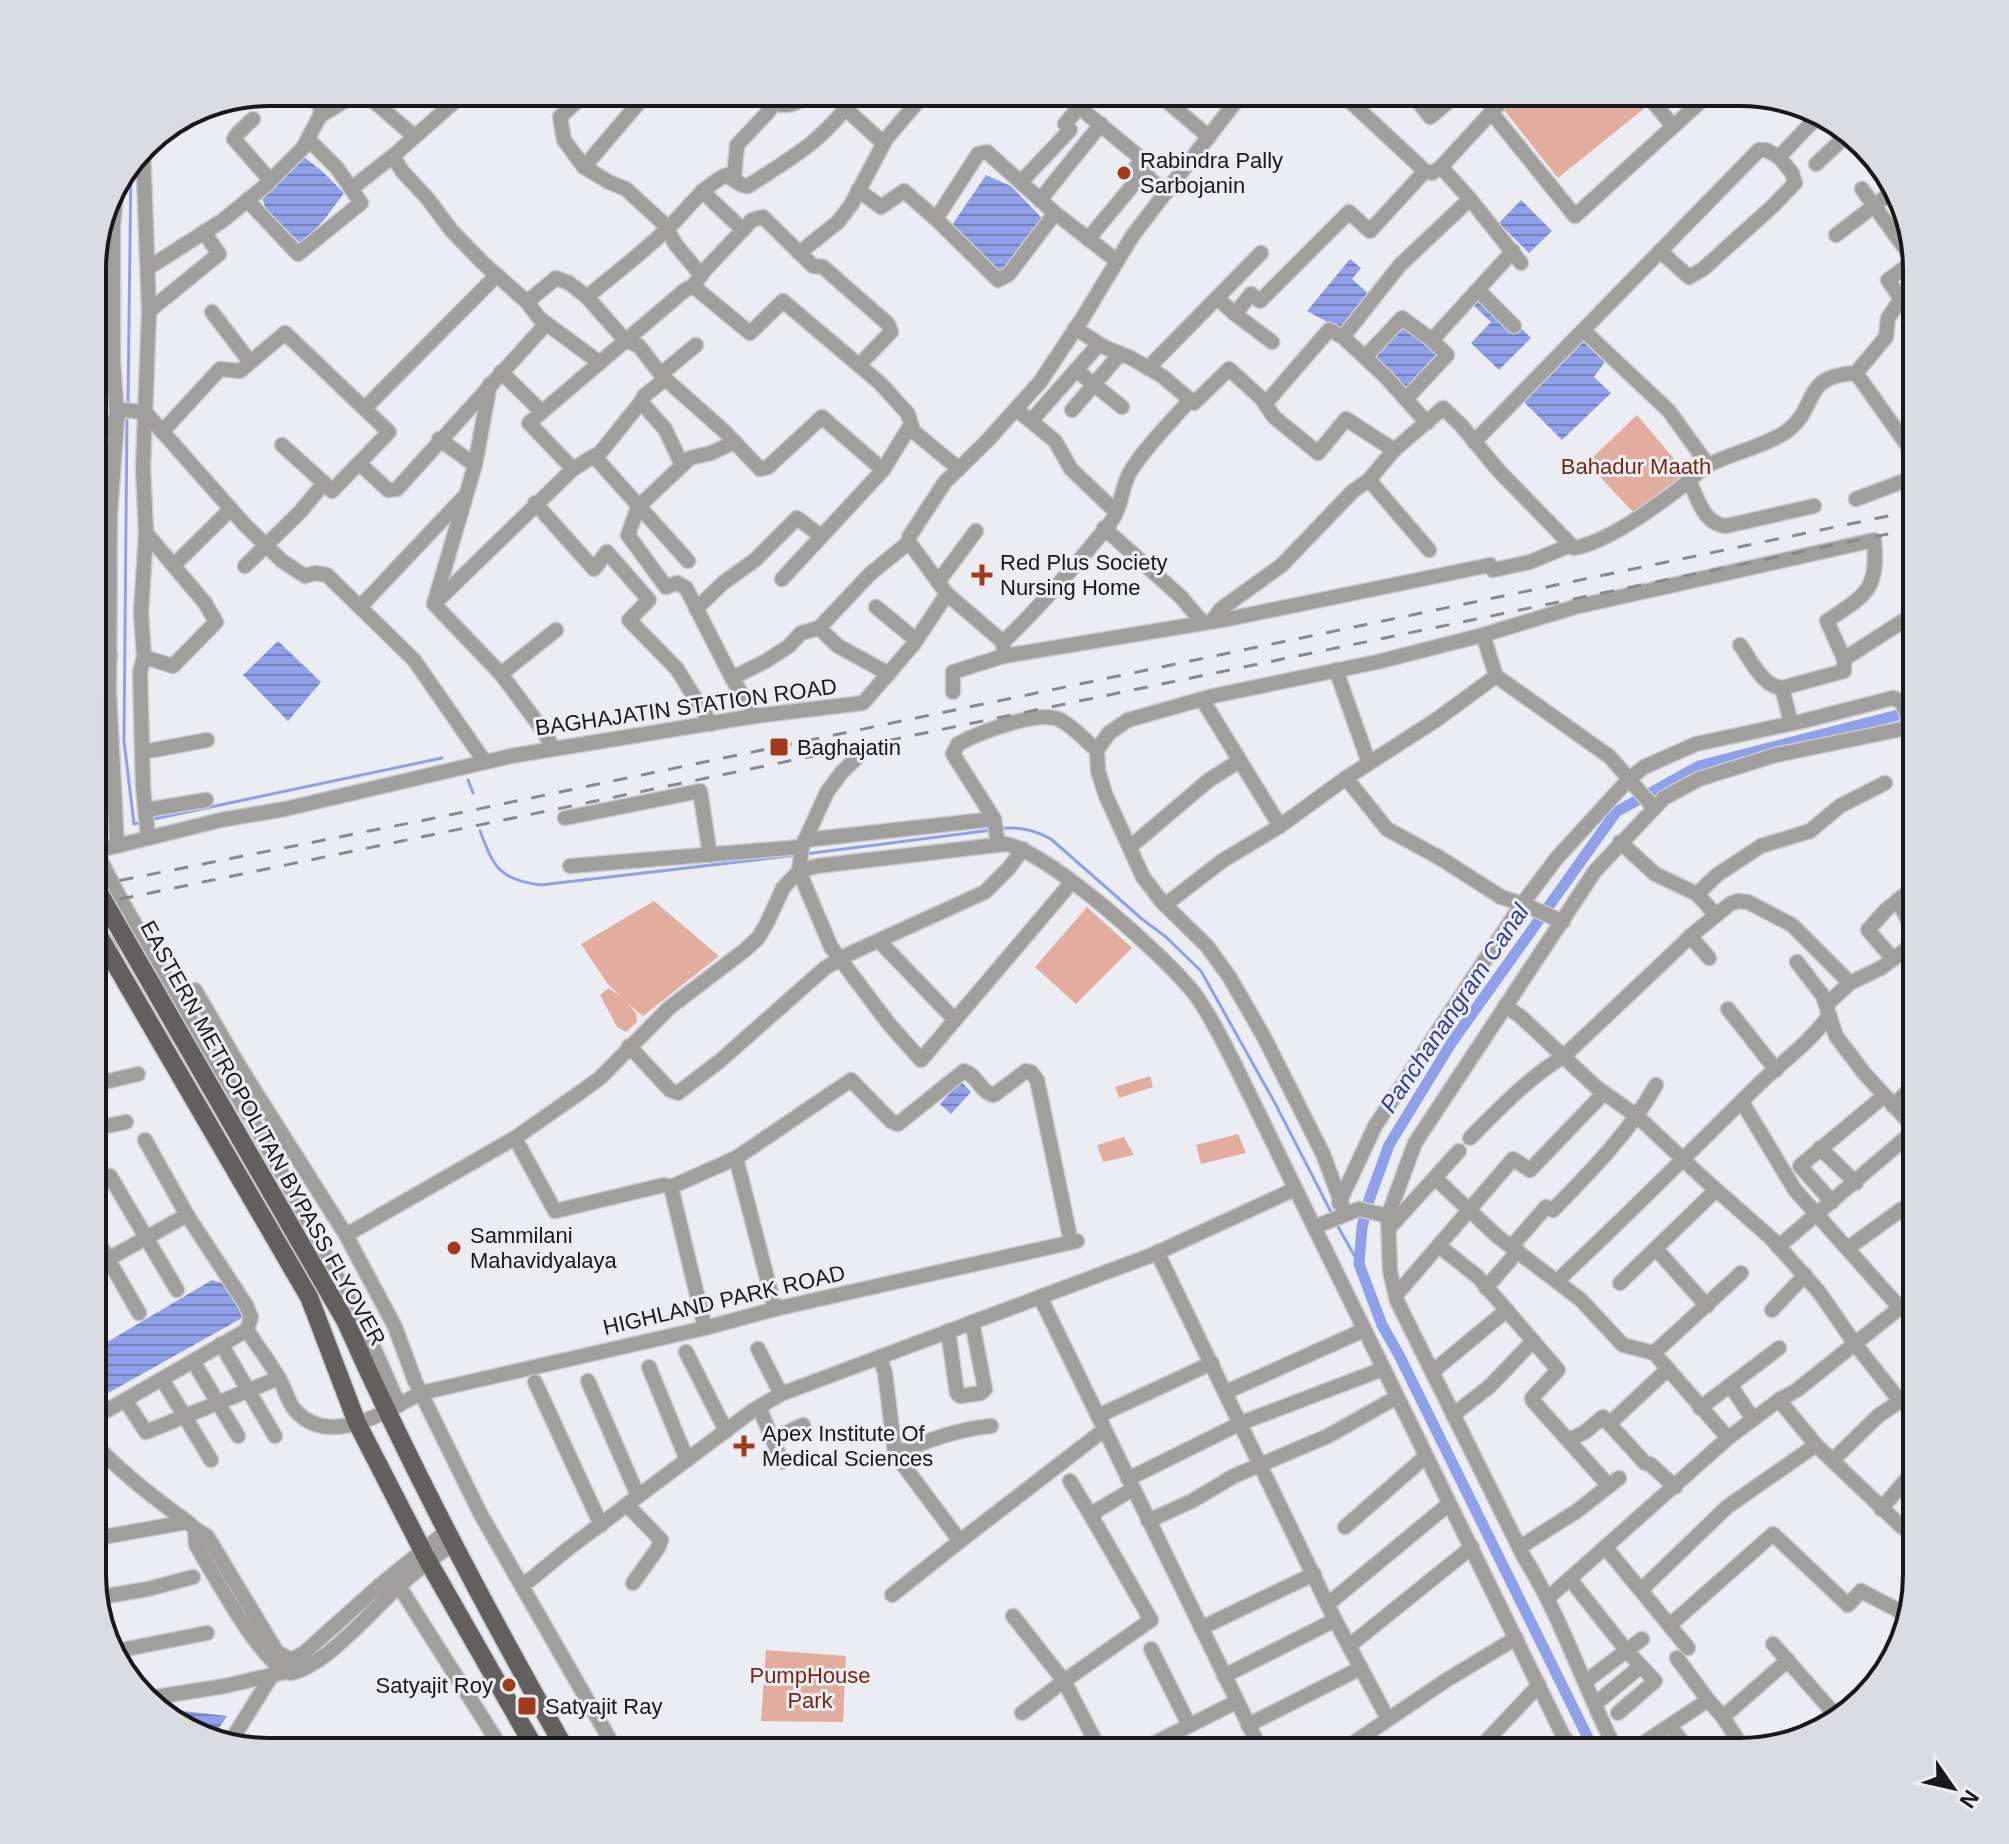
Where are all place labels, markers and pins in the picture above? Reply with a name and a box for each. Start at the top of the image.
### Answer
place label: Rabindra Pally Sarbojanin [1140,148,1283,198]
marker: Rabindra Pally Sarbojanin [1115,164,1133,182]
place label: Red Plus Society Nursing Home [1000,550,1168,600]
marker: Red Plus Society Nursing Home [971,564,993,586]
place label: Baghajatin [797,735,901,760]
marker: Baghajatin [768,736,790,758]
place label: Sammilani Mahavidyalaya [470,1223,618,1273]
marker: Sammilani Mahavidyalaya [445,1239,463,1257]
place label: Apex Institute Of Medical Sciences [762,1421,933,1471]
marker: Apex Institute Of Medical Sciences [733,1435,755,1457]
place label: Satyajit Roy [376,1673,493,1698]
marker: Satyajit Roy [500,1676,518,1694]
place label: Satyajit Ray [545,1694,662,1719]
marker: Satyajit Ray [516,1695,538,1717]

